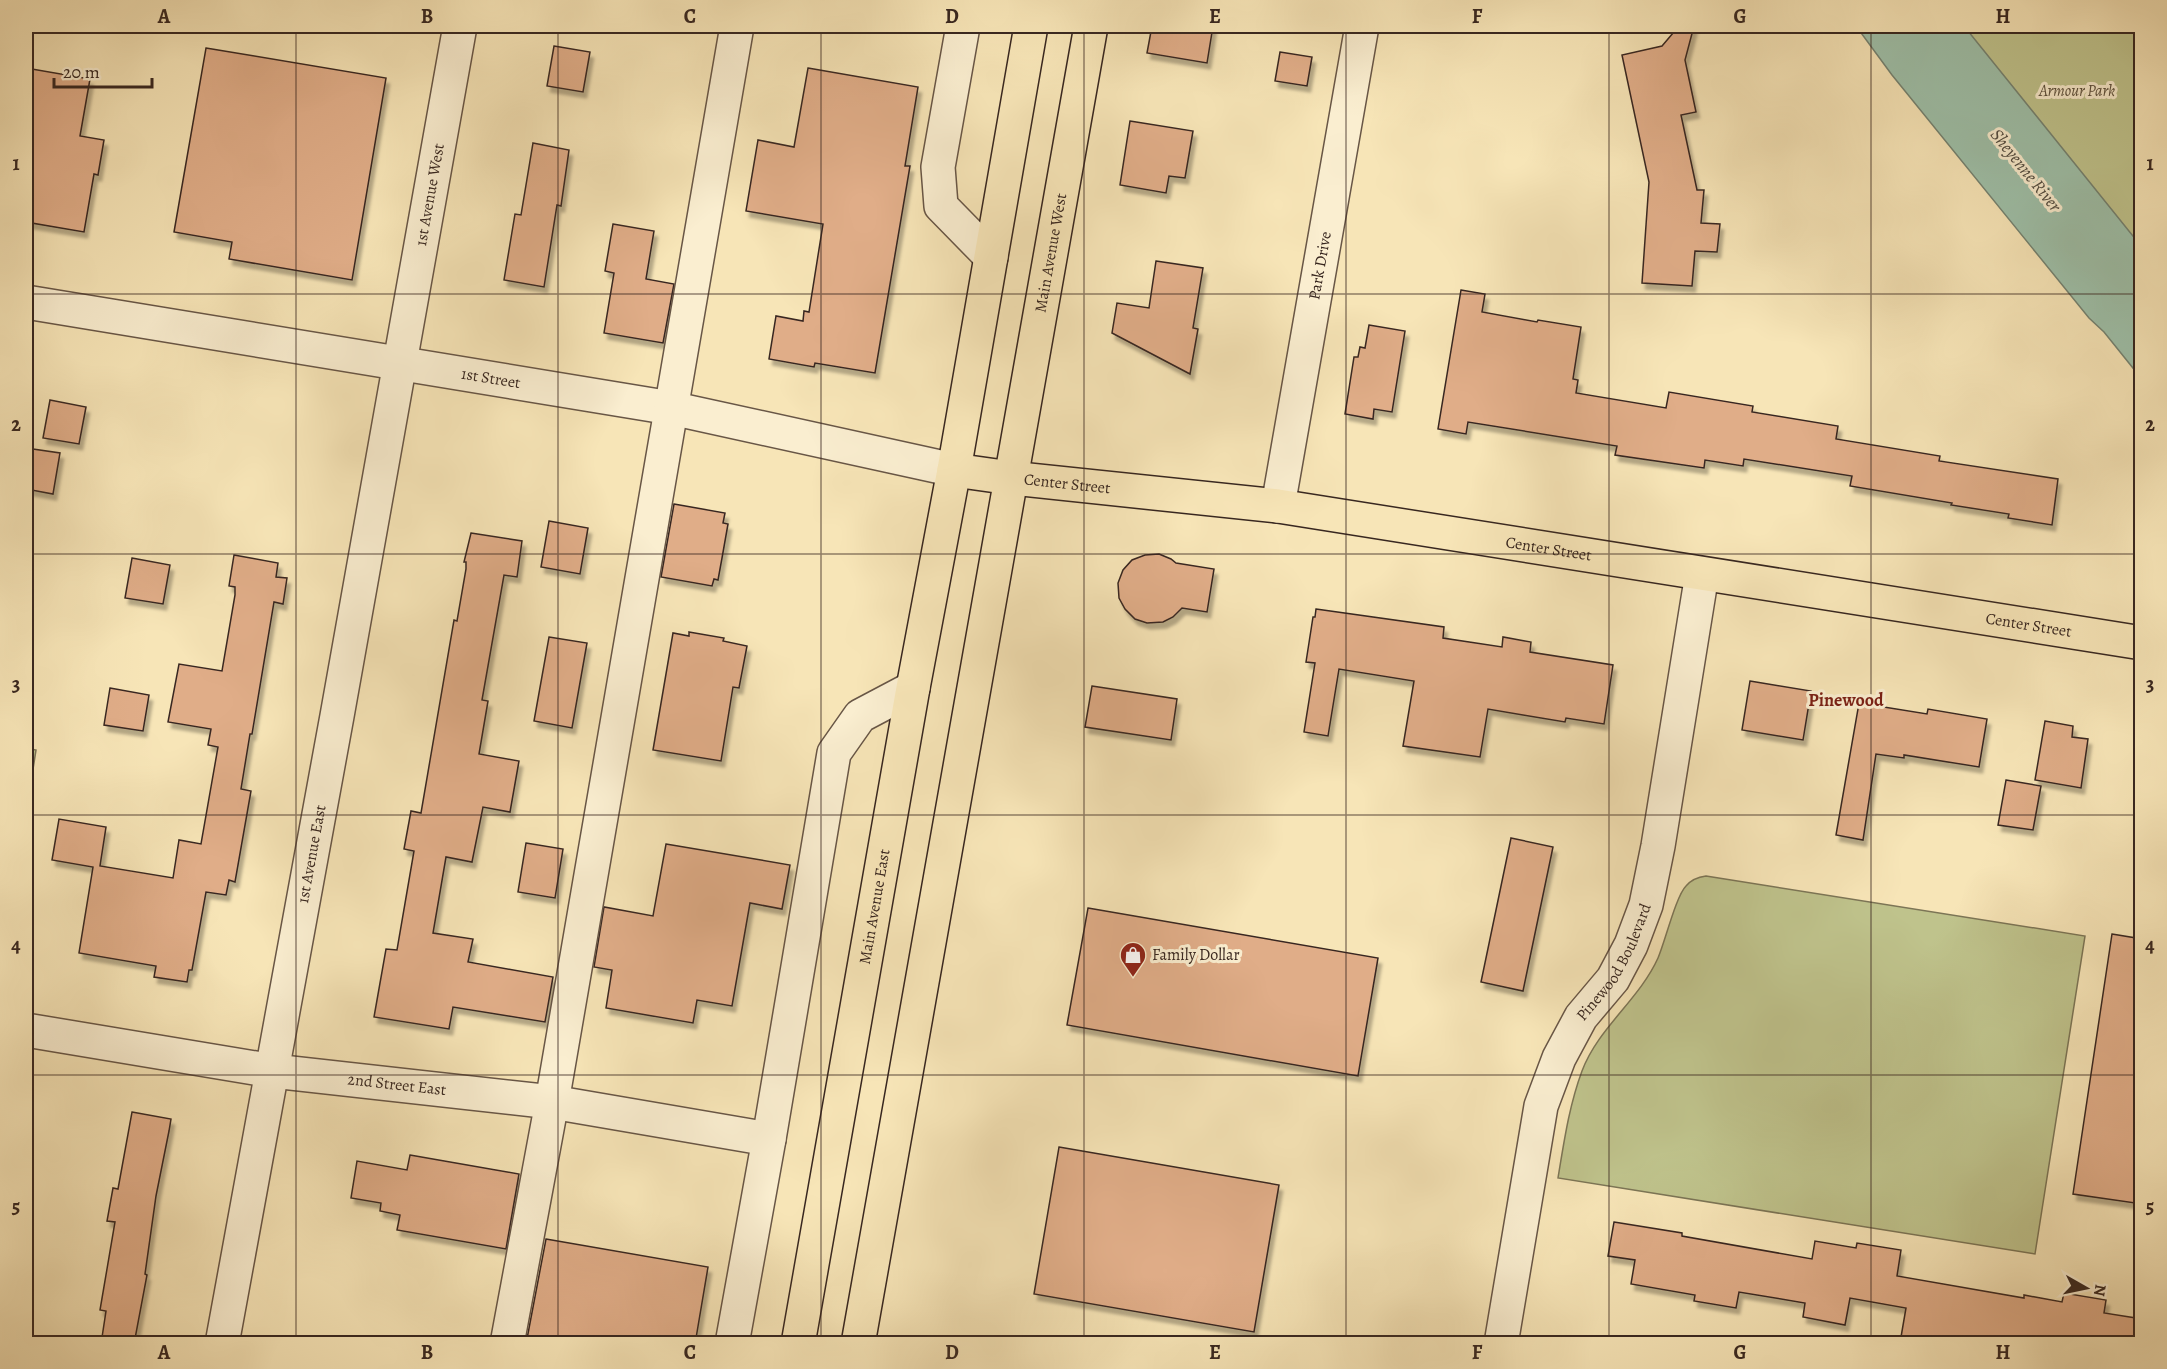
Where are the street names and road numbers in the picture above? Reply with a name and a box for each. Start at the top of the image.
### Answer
street label: 1st Avenue West [410,142,450,248]
street label: Main Avenue West [1030,192,1072,314]
street label: Park Drive [1303,230,1337,302]
street label: 1st Street [460,363,522,394]
street label: Center Street [1023,468,1111,499]
street label: Center Street [1504,531,1593,567]
street label: Center Street [1984,607,2073,643]
street label: 1st Avenue East [292,803,331,905]
street label: Main Avenue East [854,847,896,966]
street label: Pinewood Boulevard [1571,900,1657,1026]
street label: 2nd Street East [346,1068,447,1101]

